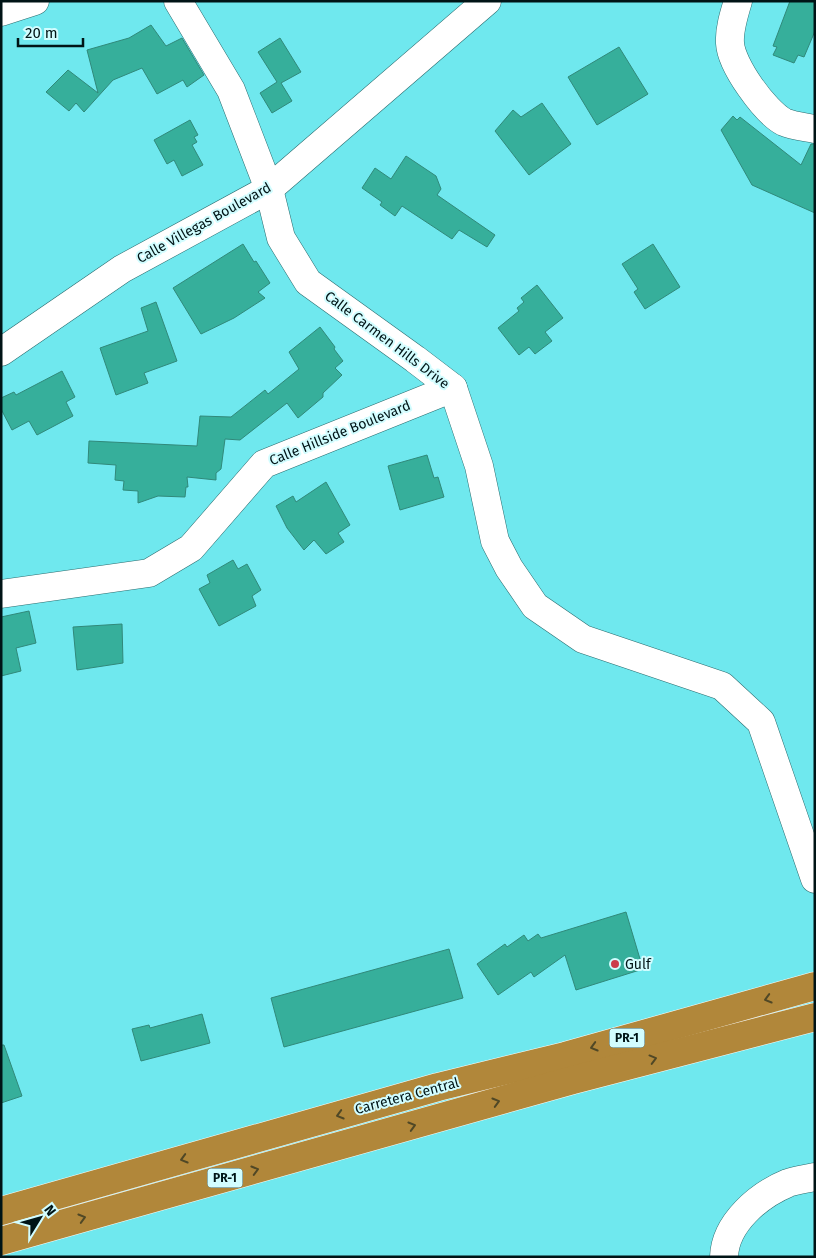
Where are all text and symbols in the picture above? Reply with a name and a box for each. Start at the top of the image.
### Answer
scale bar [18,15,82,47]
text: 20 m [25,24,58,42]
street label: Calle Villegas Boulevard [134,179,274,267]
street label: Calle Carmen Hills Drive [321,288,453,392]
street label: Calle Hillside Boulevard [267,397,413,469]
place label: Gulf [625,956,652,973]
marker: Gulf [609,958,621,970]
one-way arrow [763,993,772,1004]
road number: PR-1 [610,1028,644,1048]
one-way arrow [591,1042,599,1052]
one-way arrow [649,1054,658,1065]
street label: Carretera Central [353,1074,461,1118]
one-way arrow [492,1098,500,1108]
one-way arrow [337,1109,345,1119]
one-way arrow [407,1122,415,1132]
one-way arrow [181,1154,189,1164]
one-way arrow [251,1165,260,1176]
road number: PR-1 [208,1168,242,1188]
north arrow [15,1193,65,1243]
text: N [40,1202,60,1219]
one-way arrow [77,1214,86,1224]

